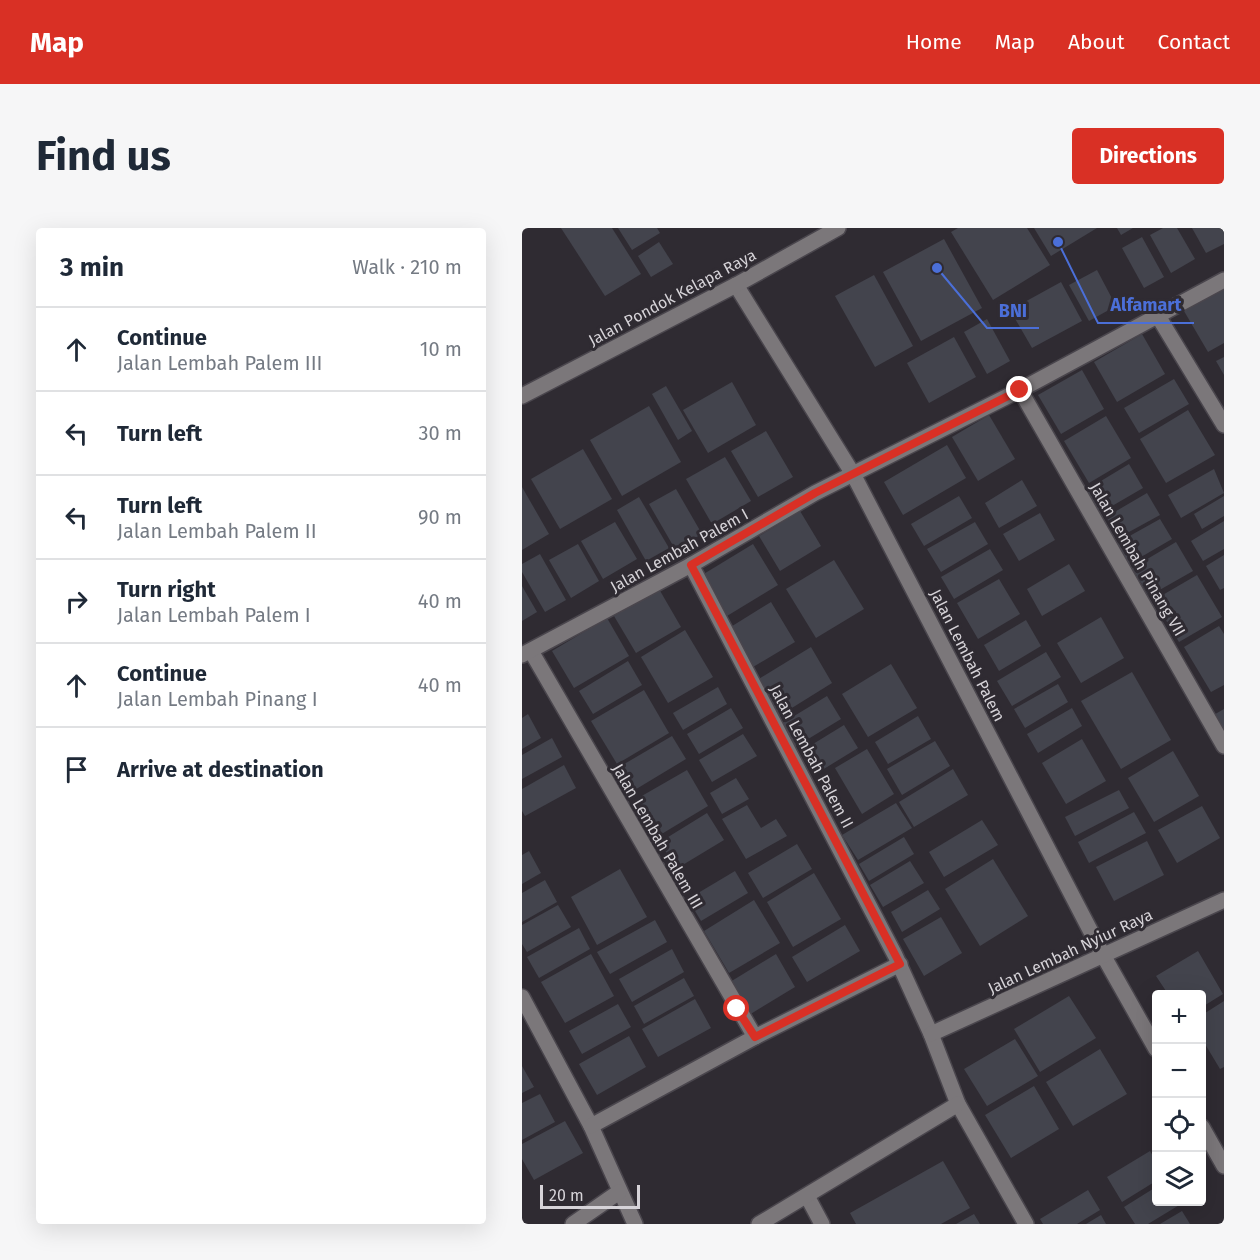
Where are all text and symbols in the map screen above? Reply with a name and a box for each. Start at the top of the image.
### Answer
text: Map [30,26,84,59]
text: Home [906,29,962,55]
text: Map [995,29,1035,55]
text: About [1068,29,1125,55]
text: Contact [1158,29,1230,55]
button: Directions [1072,128,1224,184]
text: Find us [36,131,171,181]
street label: Jalan Pondok Kelapa Raya [585,245,759,350]
text: 3 min [60,252,124,283]
text: Walk · 210 m [352,255,462,279]
callout: Alfamart [1098,287,1194,323]
callout: BNI [987,292,1039,328]
text: Alfamart [1109,294,1183,316]
text: BNI [999,300,1027,322]
text: Continue [117,324,207,351]
icon: ahead [60,333,93,366]
text: 10 m [420,337,462,361]
text: Jalan Lembah Palem III [117,351,323,375]
route end [1006,376,1032,402]
icon: left [60,417,93,450]
text: Turn left [117,420,202,447]
text: 30 m [418,421,462,445]
street label: Jalan Lembah Pinang VII [1086,479,1189,639]
text: Turn left [117,492,202,519]
icon: left [60,501,93,534]
text: 90 m [418,505,462,529]
street label: Jalan Lembah Palem I [607,505,752,596]
text: Jalan Lembah Palem II [117,519,317,543]
text: Turn right [117,576,216,603]
icon: right [60,585,93,618]
street label: Jalan Lembah Palem [926,586,1009,725]
text: 40 m [418,589,462,613]
text: Jalan Lembah Palem I [117,603,311,627]
text: Continue [117,660,207,687]
icon: ahead [60,669,93,702]
text: 40 m [418,673,462,697]
street label: Jalan Lembah Palem II [766,681,857,831]
text: Jalan Lembah Pinang I [117,687,318,711]
icon: arrive [60,753,93,786]
text: Arrive at destination [117,756,324,783]
street label: Jalan Lembah Palem III [608,760,707,912]
street label: Jalan Lembah Nyiur Raya [985,905,1156,998]
map controls [1152,990,1206,1206]
button: + [1152,990,1206,1044]
route start [723,995,749,1021]
button: − [1152,1044,1206,1098]
button: locate [1152,1098,1206,1152]
button: layers [1152,1152,1206,1206]
scale bar [540,1182,640,1210]
text: 20 m [549,1186,584,1205]

